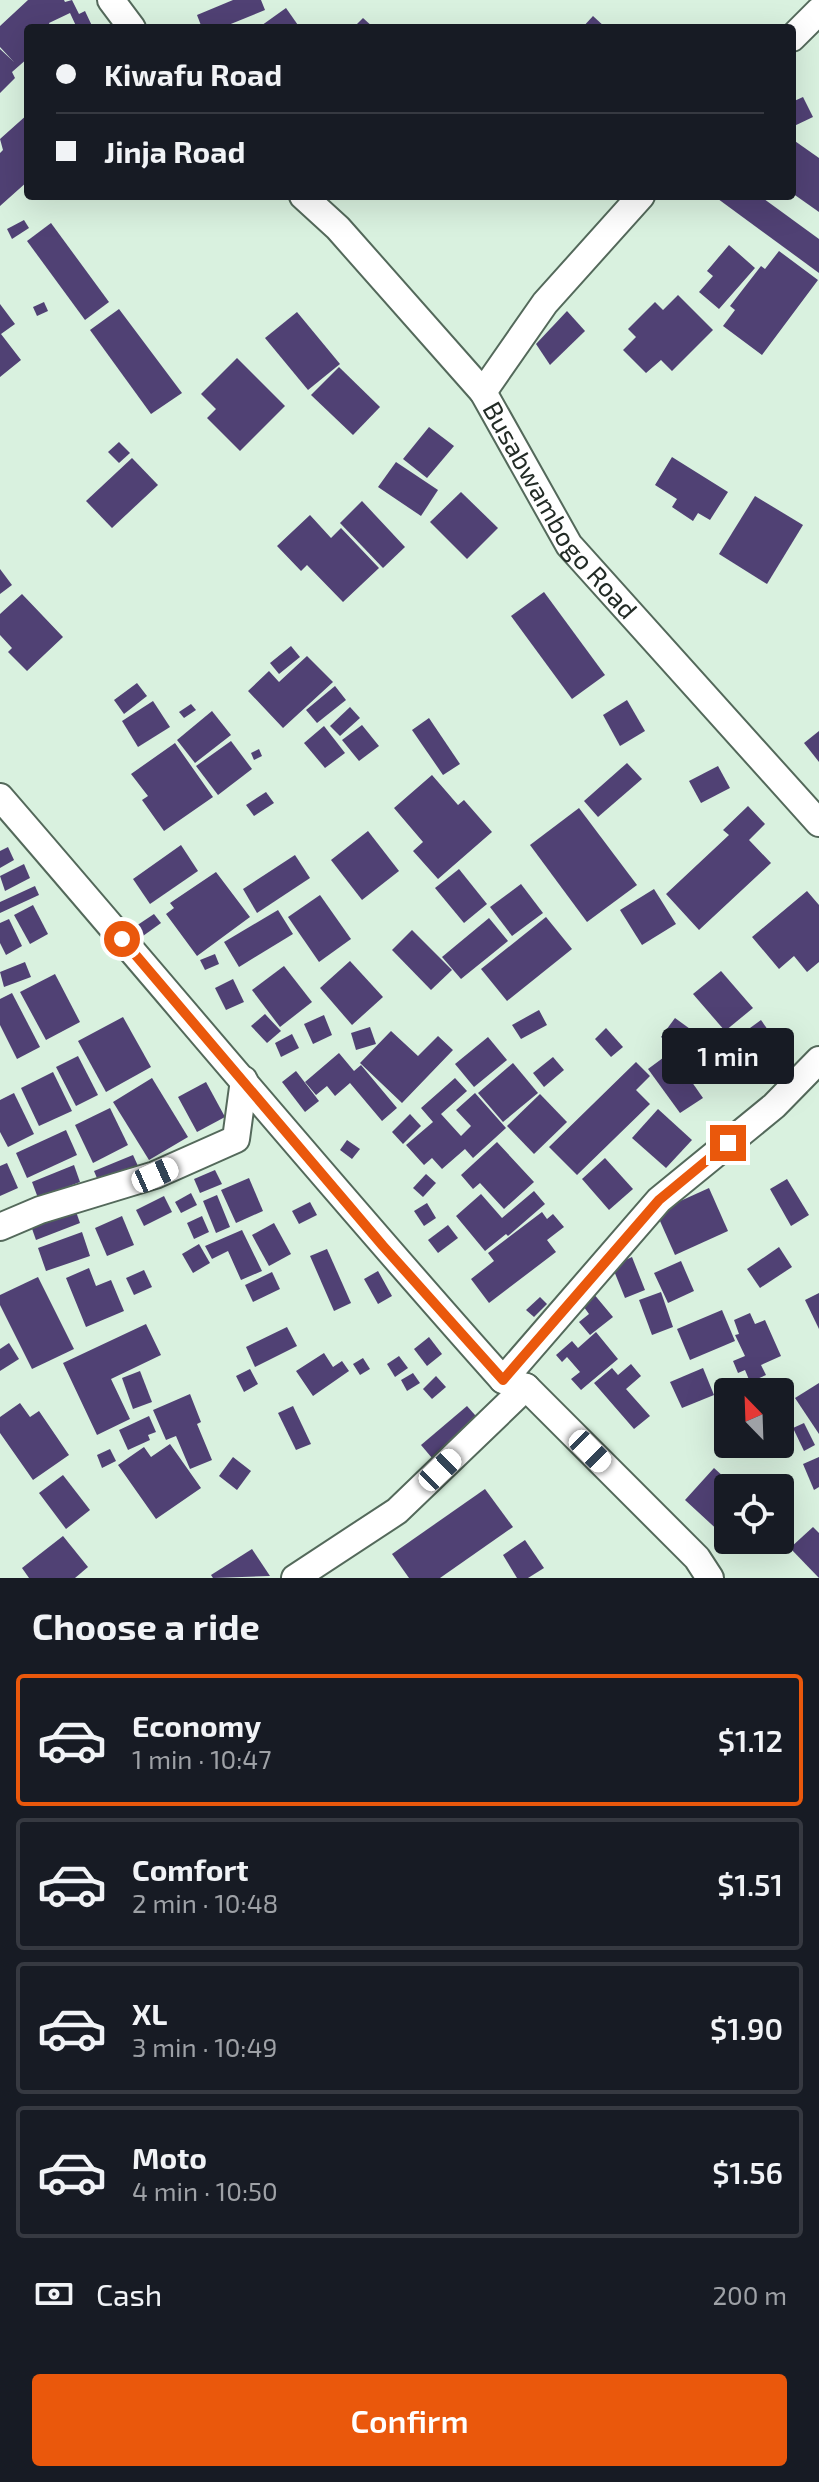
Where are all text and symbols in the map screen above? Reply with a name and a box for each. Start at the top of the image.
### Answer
text: Kiwafu Road [104,56,282,92]
text: Jinja Road [104,133,245,169]
street label: Busabwambogo Road [477,396,645,624]
route start [104,921,140,957]
callout: 1 min [662,1027,794,1083]
text: 1 min [697,1040,759,1071]
route end [710,1125,746,1161]
car [128,1154,182,1196]
north arrow [714,1378,794,1458]
map controls [714,1378,794,1554]
car [565,1426,615,1476]
car [414,1445,466,1495]
button: locate [714,1474,794,1554]
text: Choose a ride [32,1604,260,1647]
icon: car [36,1704,108,1776]
text: Economy [132,1707,261,1743]
text: $1.12 [718,1722,783,1758]
text: 1 min · 10:47 [132,1743,272,1774]
icon: car [36,1848,108,1920]
text: Comfort [132,1851,249,1887]
text: $1.51 [717,1866,783,1902]
text: 2 min · 10:48 [132,1887,278,1918]
icon: car [36,1992,108,2064]
text: XL [132,1995,167,2031]
text: $1.90 [710,2010,783,2046]
text: 3 min · 10:49 [132,2031,277,2062]
icon: car [36,2136,108,2208]
text: Moto [132,2139,207,2175]
text: $1.56 [712,2154,783,2190]
text: 4 min · 10:50 [132,2175,278,2206]
icon: cash [32,2272,76,2316]
text: Cash [96,2276,162,2312]
text: 200 m [712,2279,787,2310]
button: Confirm [32,2374,787,2466]

